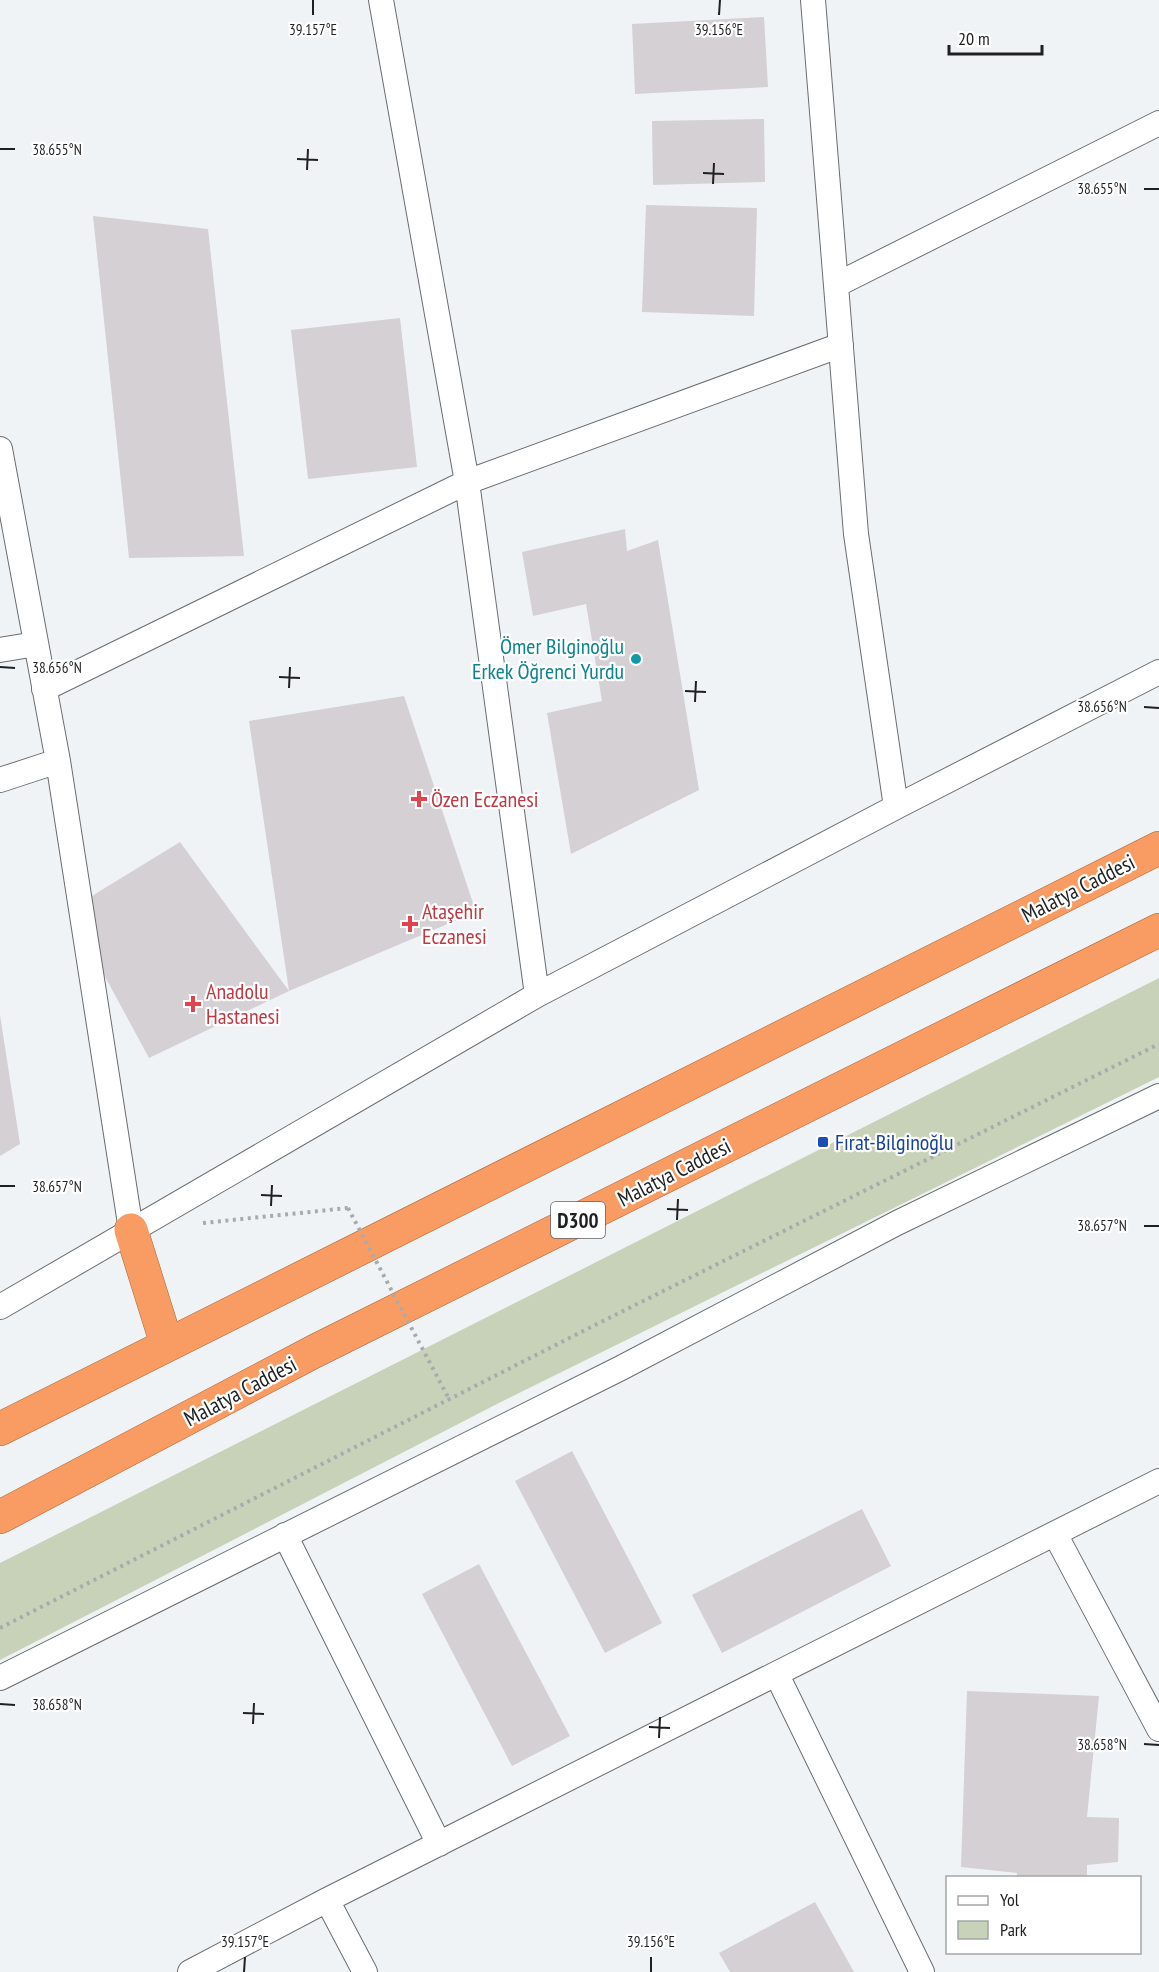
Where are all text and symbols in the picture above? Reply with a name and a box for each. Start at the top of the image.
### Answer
scale bar [949,18,1042,56]
text: 39.157°E [289,20,337,39]
text: 39.156°E [695,20,743,39]
text: 20 m [958,27,990,50]
text: 38.655°N [32,140,82,159]
text: 38.655°N [1077,179,1127,198]
place label: Ömer Bilginoğlu Erkek Öğrenci Yurdu [472,632,624,685]
marker: Ömer Bilginoğlu Erkek Öğrenci Yurdu [629,652,643,666]
text: 38.656°N [32,658,82,677]
text: 38.656°N [1077,697,1127,716]
place label: Özen Eczanesi [431,785,538,813]
marker: Özen Eczanesi [412,792,426,806]
street label: Malatya Caddesi [1017,848,1139,928]
place label: Ataşehir Eczanesi [422,897,487,950]
marker: Ataşehir Eczanesi [403,917,417,931]
place label: Anadolu Hastanesi [206,977,280,1030]
marker: Anadolu Hastanesi [184,995,202,1013]
place label: Fırat-Bilginoğlu [835,1128,954,1156]
street label: Malatya Caddesi [613,1132,735,1212]
marker: Fırat-Bilginoğlu [816,1135,830,1149]
text: 38.657°N [32,1177,82,1196]
road number: D300 [551,1202,605,1238]
text: 38.657°N [1077,1216,1127,1235]
street label: Malatya Caddesi [179,1350,301,1432]
text: 38.658°N [32,1695,82,1714]
text: 38.658°N [1077,1735,1127,1754]
legend [946,1876,1141,1954]
text: Yol [1000,1888,1020,1911]
text: Park [1000,1918,1027,1941]
text: 39.157°E [221,1932,269,1951]
text: 39.156°E [627,1932,675,1951]

